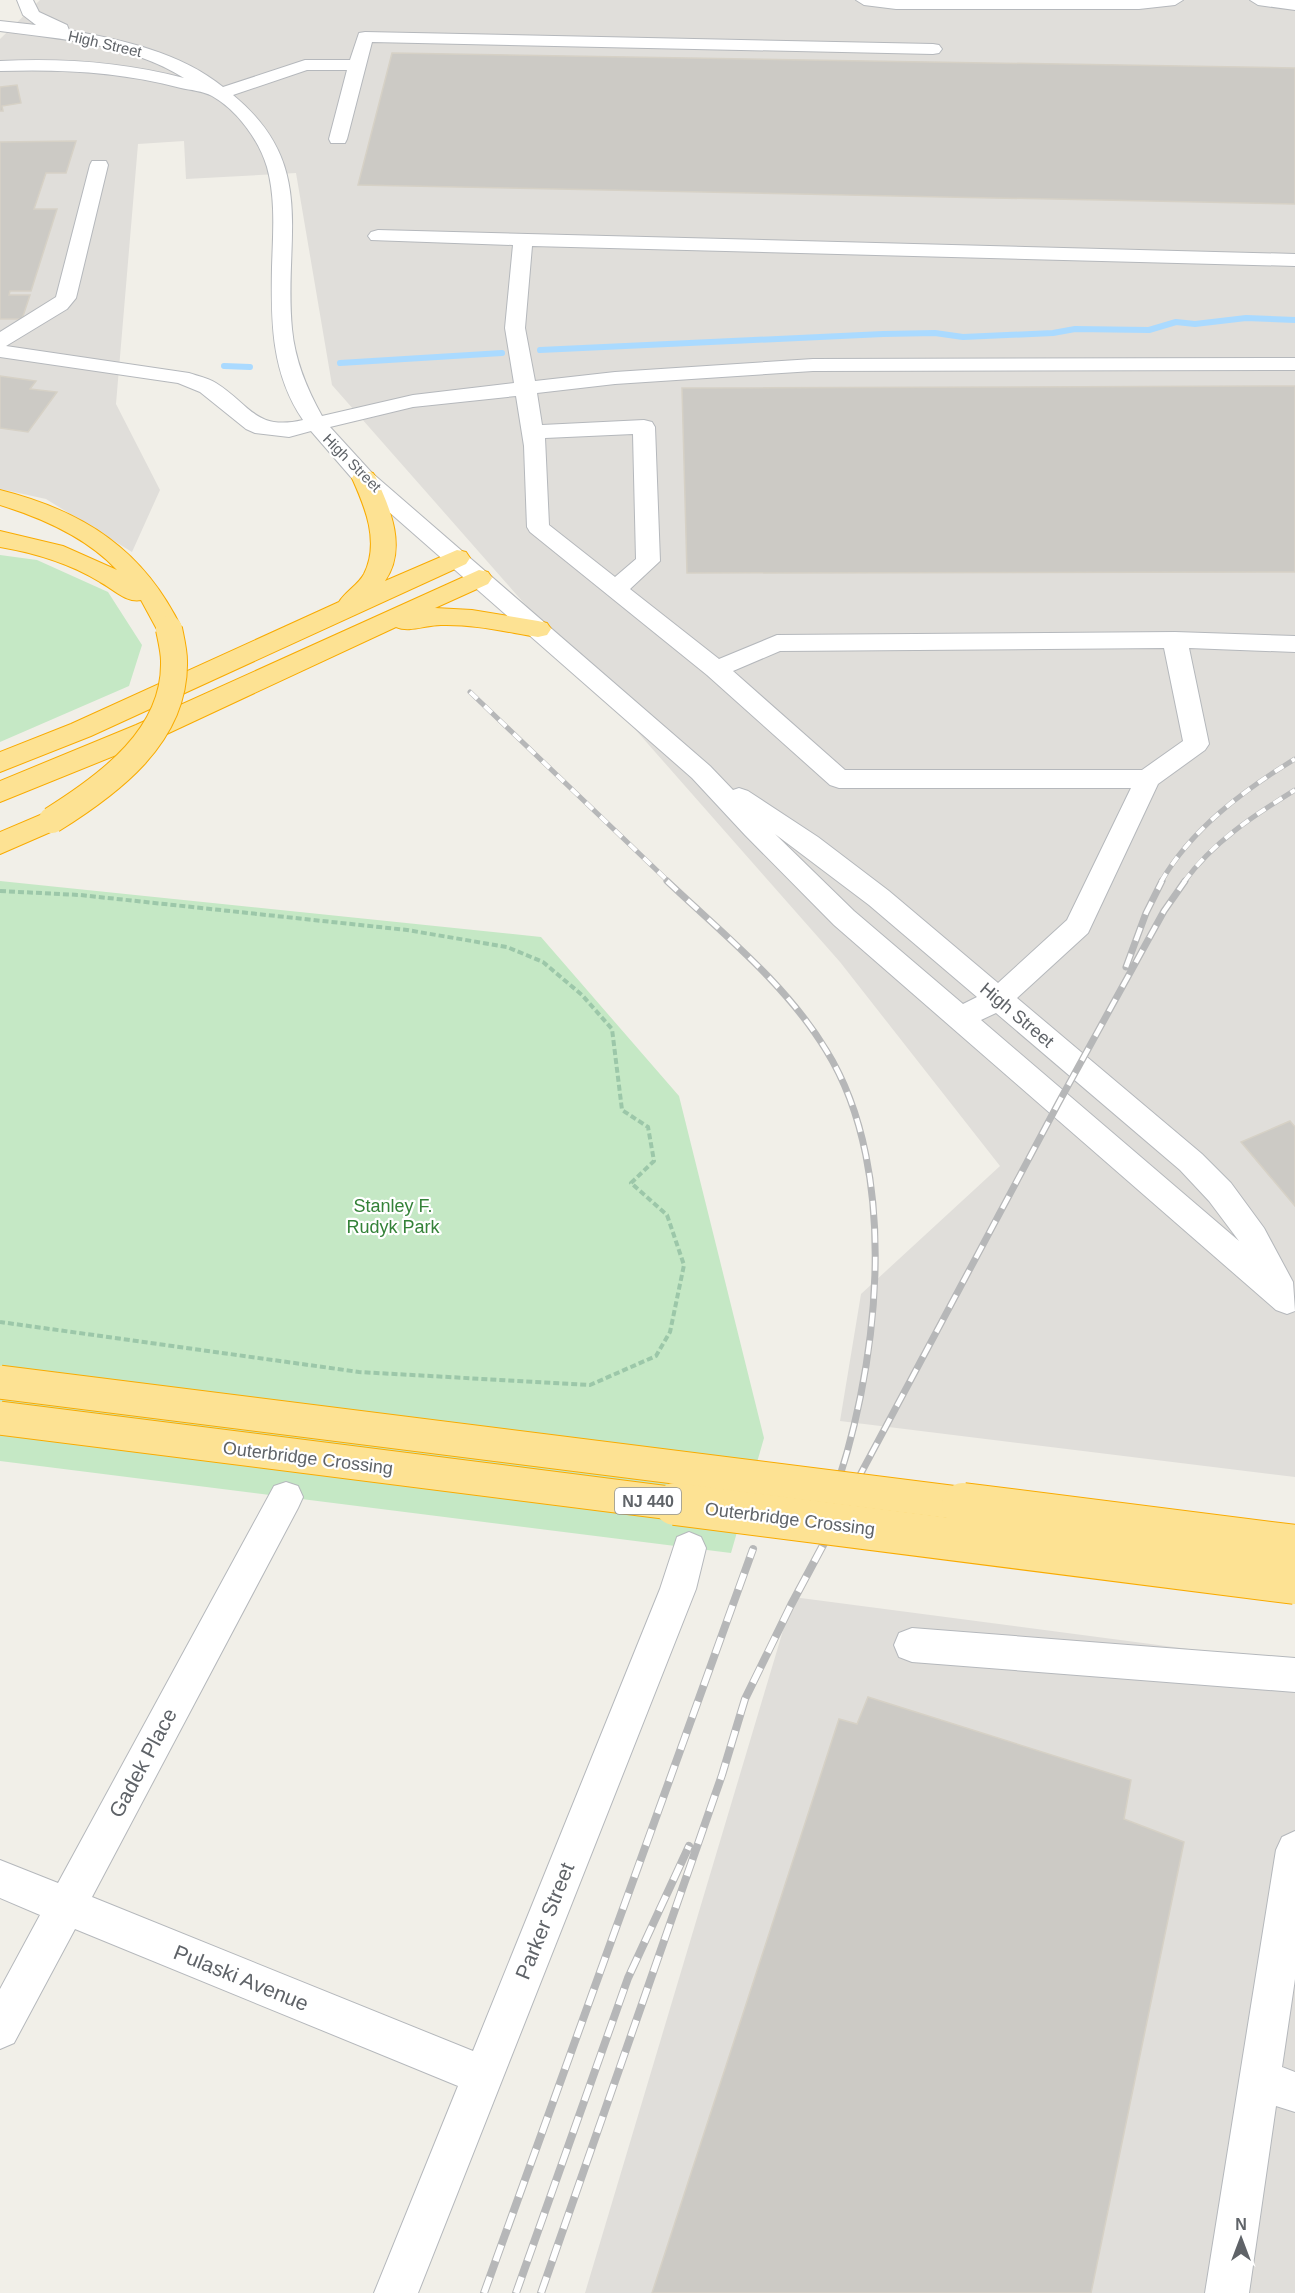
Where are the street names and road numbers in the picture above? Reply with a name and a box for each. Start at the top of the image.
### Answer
street label: High Street [67,27,144,60]
street label: High Street [320,430,385,496]
street label: High Street [976,978,1058,1052]
street label: Outerbridge Crossing [222,1438,394,1478]
road number: NJ 440 [615,1488,681,1514]
street label: Outerbridge Crossing [704,1499,876,1539]
street label: Gadek Place [104,1704,181,1821]
street label: Parker Street [511,1859,578,1982]
street label: Pulaski Avenue [170,1940,312,2015]

